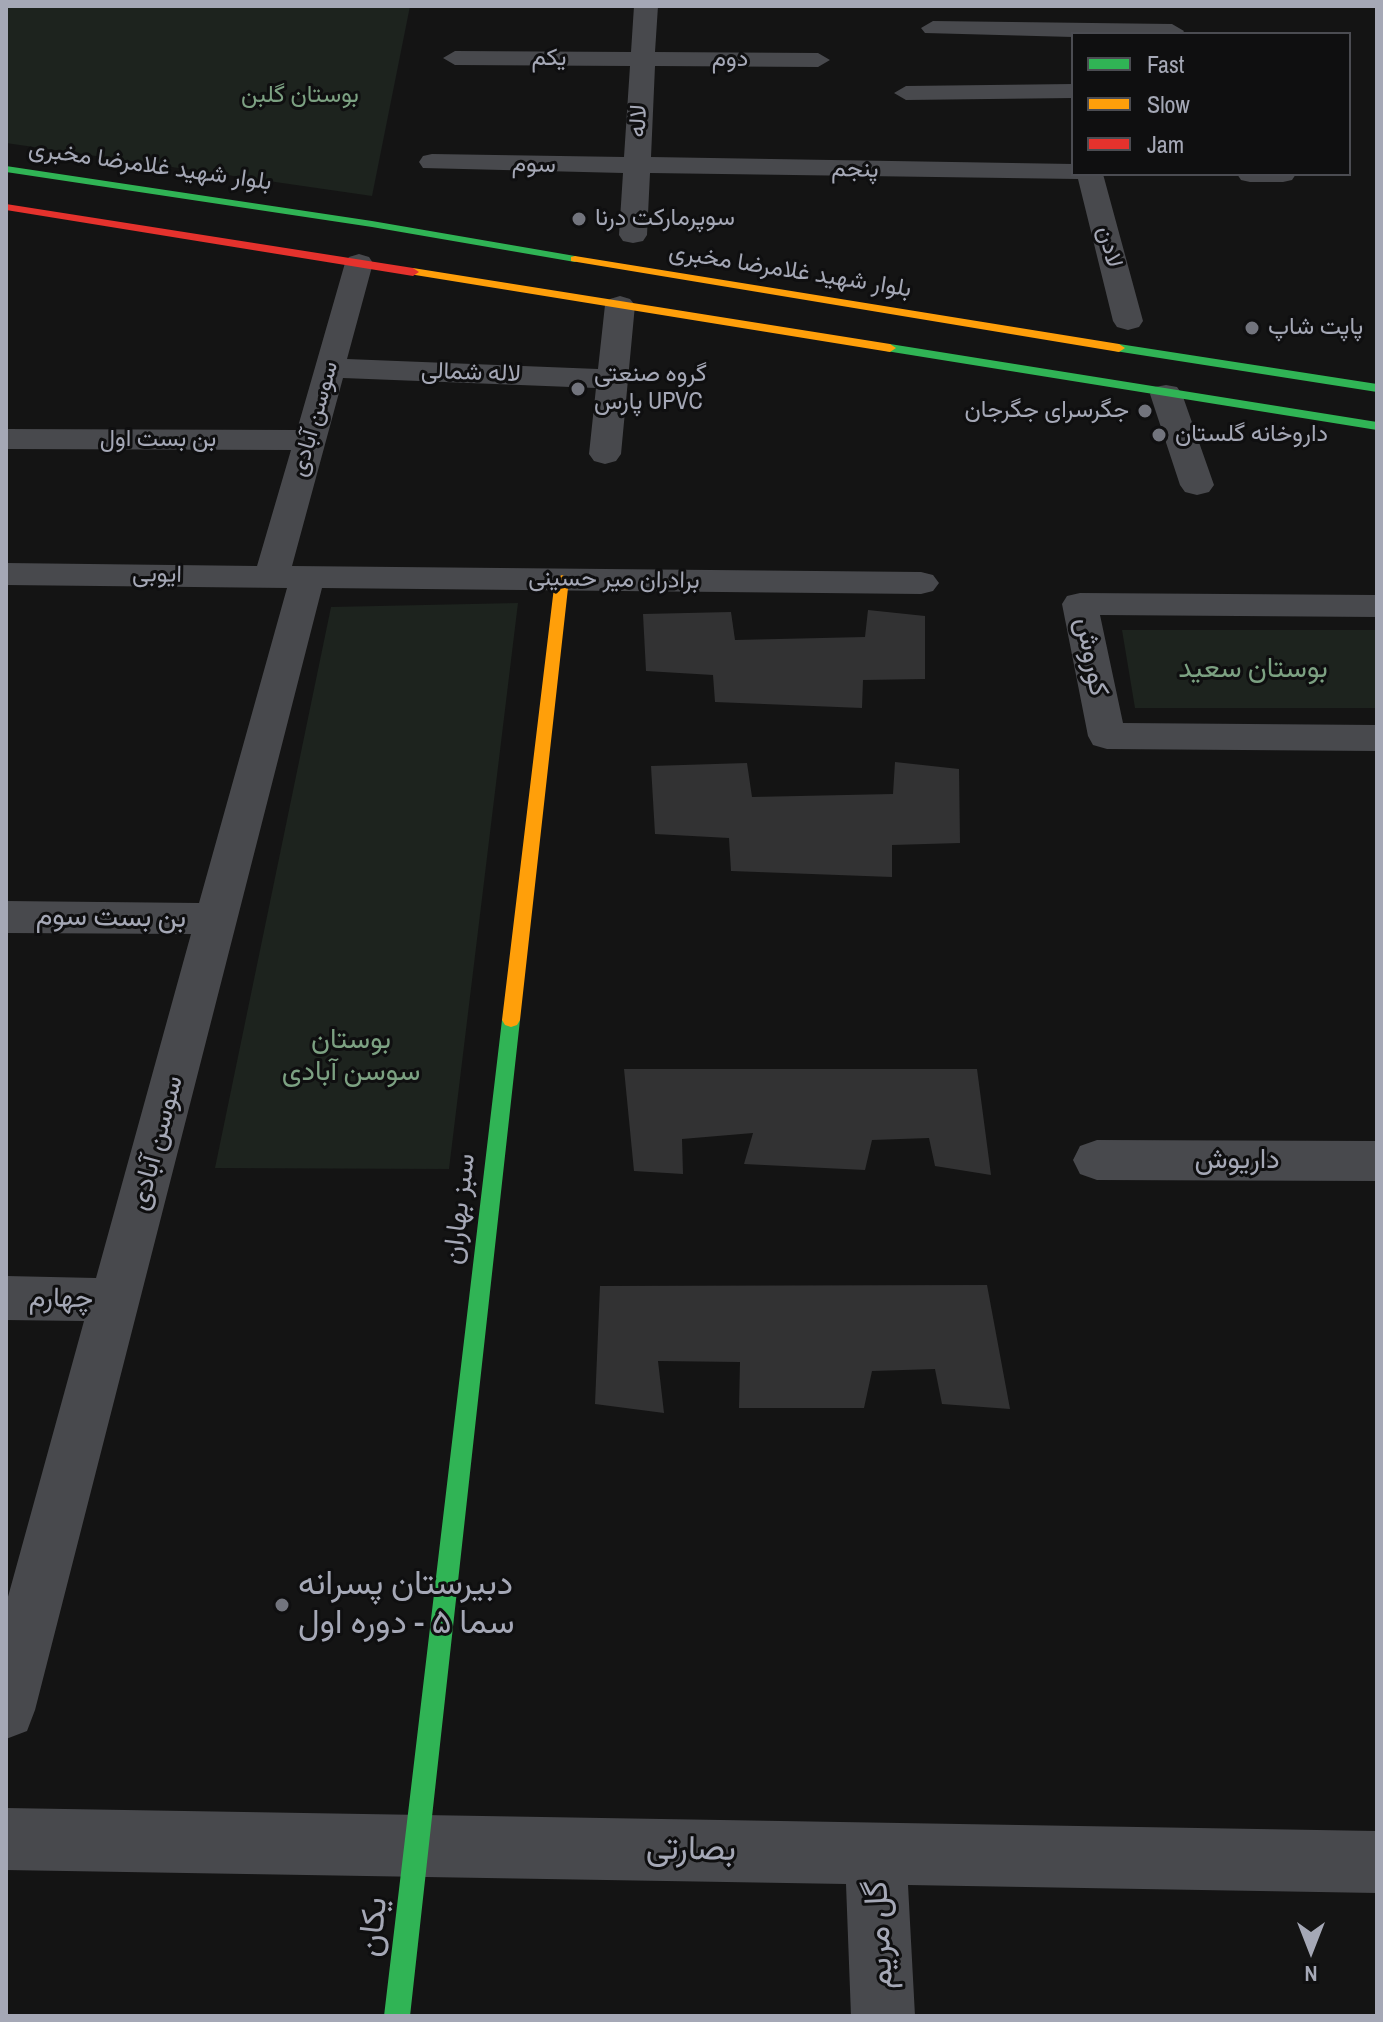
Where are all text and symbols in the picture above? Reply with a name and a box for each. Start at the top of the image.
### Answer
legend [1071,32,1351,176]
street label: یکم [532,45,566,73]
street label: دوم [712,46,748,74]
text: Fast [1147,48,1184,80]
park label: بوستان گلبن [241,82,359,110]
text: Slow [1147,88,1190,120]
street label: لاله [624,104,654,138]
text: Jam [1147,128,1184,160]
street label: بلوار شهید غلامرضا مخبری [27,135,273,197]
street label: سوم [512,150,556,180]
street label: پنجم [831,155,879,185]
place label: سوپرمارکت درنا [595,205,735,233]
marker: سوپرمارکت درنا [570,210,588,228]
street label: لادن [1090,223,1128,271]
street label: بلوار شهید غلامرضا مخبری [667,238,913,304]
place label: پاپت شاپ [1268,314,1363,342]
marker: پاپت شاپ [1243,319,1261,337]
street label: لاله شمالی [421,357,521,389]
street label: سوسن آبادی [285,358,345,480]
place label: گروه صنعتی پارس UPVC [594,361,707,417]
marker: گروه صنعتی پارس UPVC [569,380,587,398]
place label: جگرسرای جگرجان [964,397,1129,425]
marker: جگرسرای جگرجان [1136,402,1154,420]
place label: داروخانه گلستان [1175,421,1328,449]
street label: بن بست اول [100,426,216,454]
marker: داروخانه گلستان [1150,426,1168,444]
street label: ایوبی [132,560,182,590]
street label: برادران میر حسینی [528,564,700,596]
street label: کوروش [1067,615,1115,699]
park label: بوستان سعید [1178,652,1328,686]
street label: بن بست سوم [36,900,186,936]
park label: بوستان سوسن آبادی [282,1023,420,1089]
street label: سوسن آبادی [123,1072,191,1214]
street label: داریوش [1194,1143,1280,1177]
street label: سبز بهاران [437,1152,483,1266]
street label: چهارم [29,1282,93,1316]
place label: دبیرستان پسرانه سما ۵ - دوره اول [298,1565,514,1644]
marker: دبیرستان پسرانه سما ۵ - دوره اول [273,1596,291,1614]
street label: بصارتی [646,1829,736,1871]
street label: گل مریم [857,1879,903,1991]
street label: یکان [351,1895,397,1959]
north arrow [1271,1910,1351,1990]
text: N [1304,1959,1318,1989]

